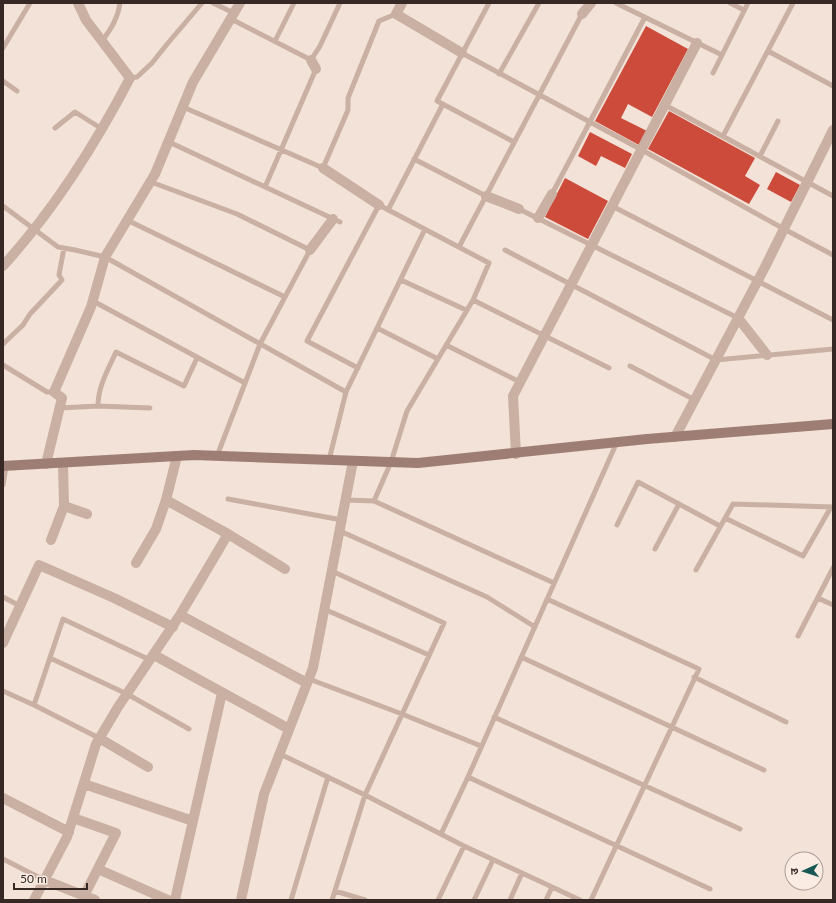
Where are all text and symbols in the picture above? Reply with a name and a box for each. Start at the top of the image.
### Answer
north arrow [784,851,824,891]
scale bar [14,865,87,891]
text: उ [787,867,800,875]
text: 50 m [20,871,47,886]

